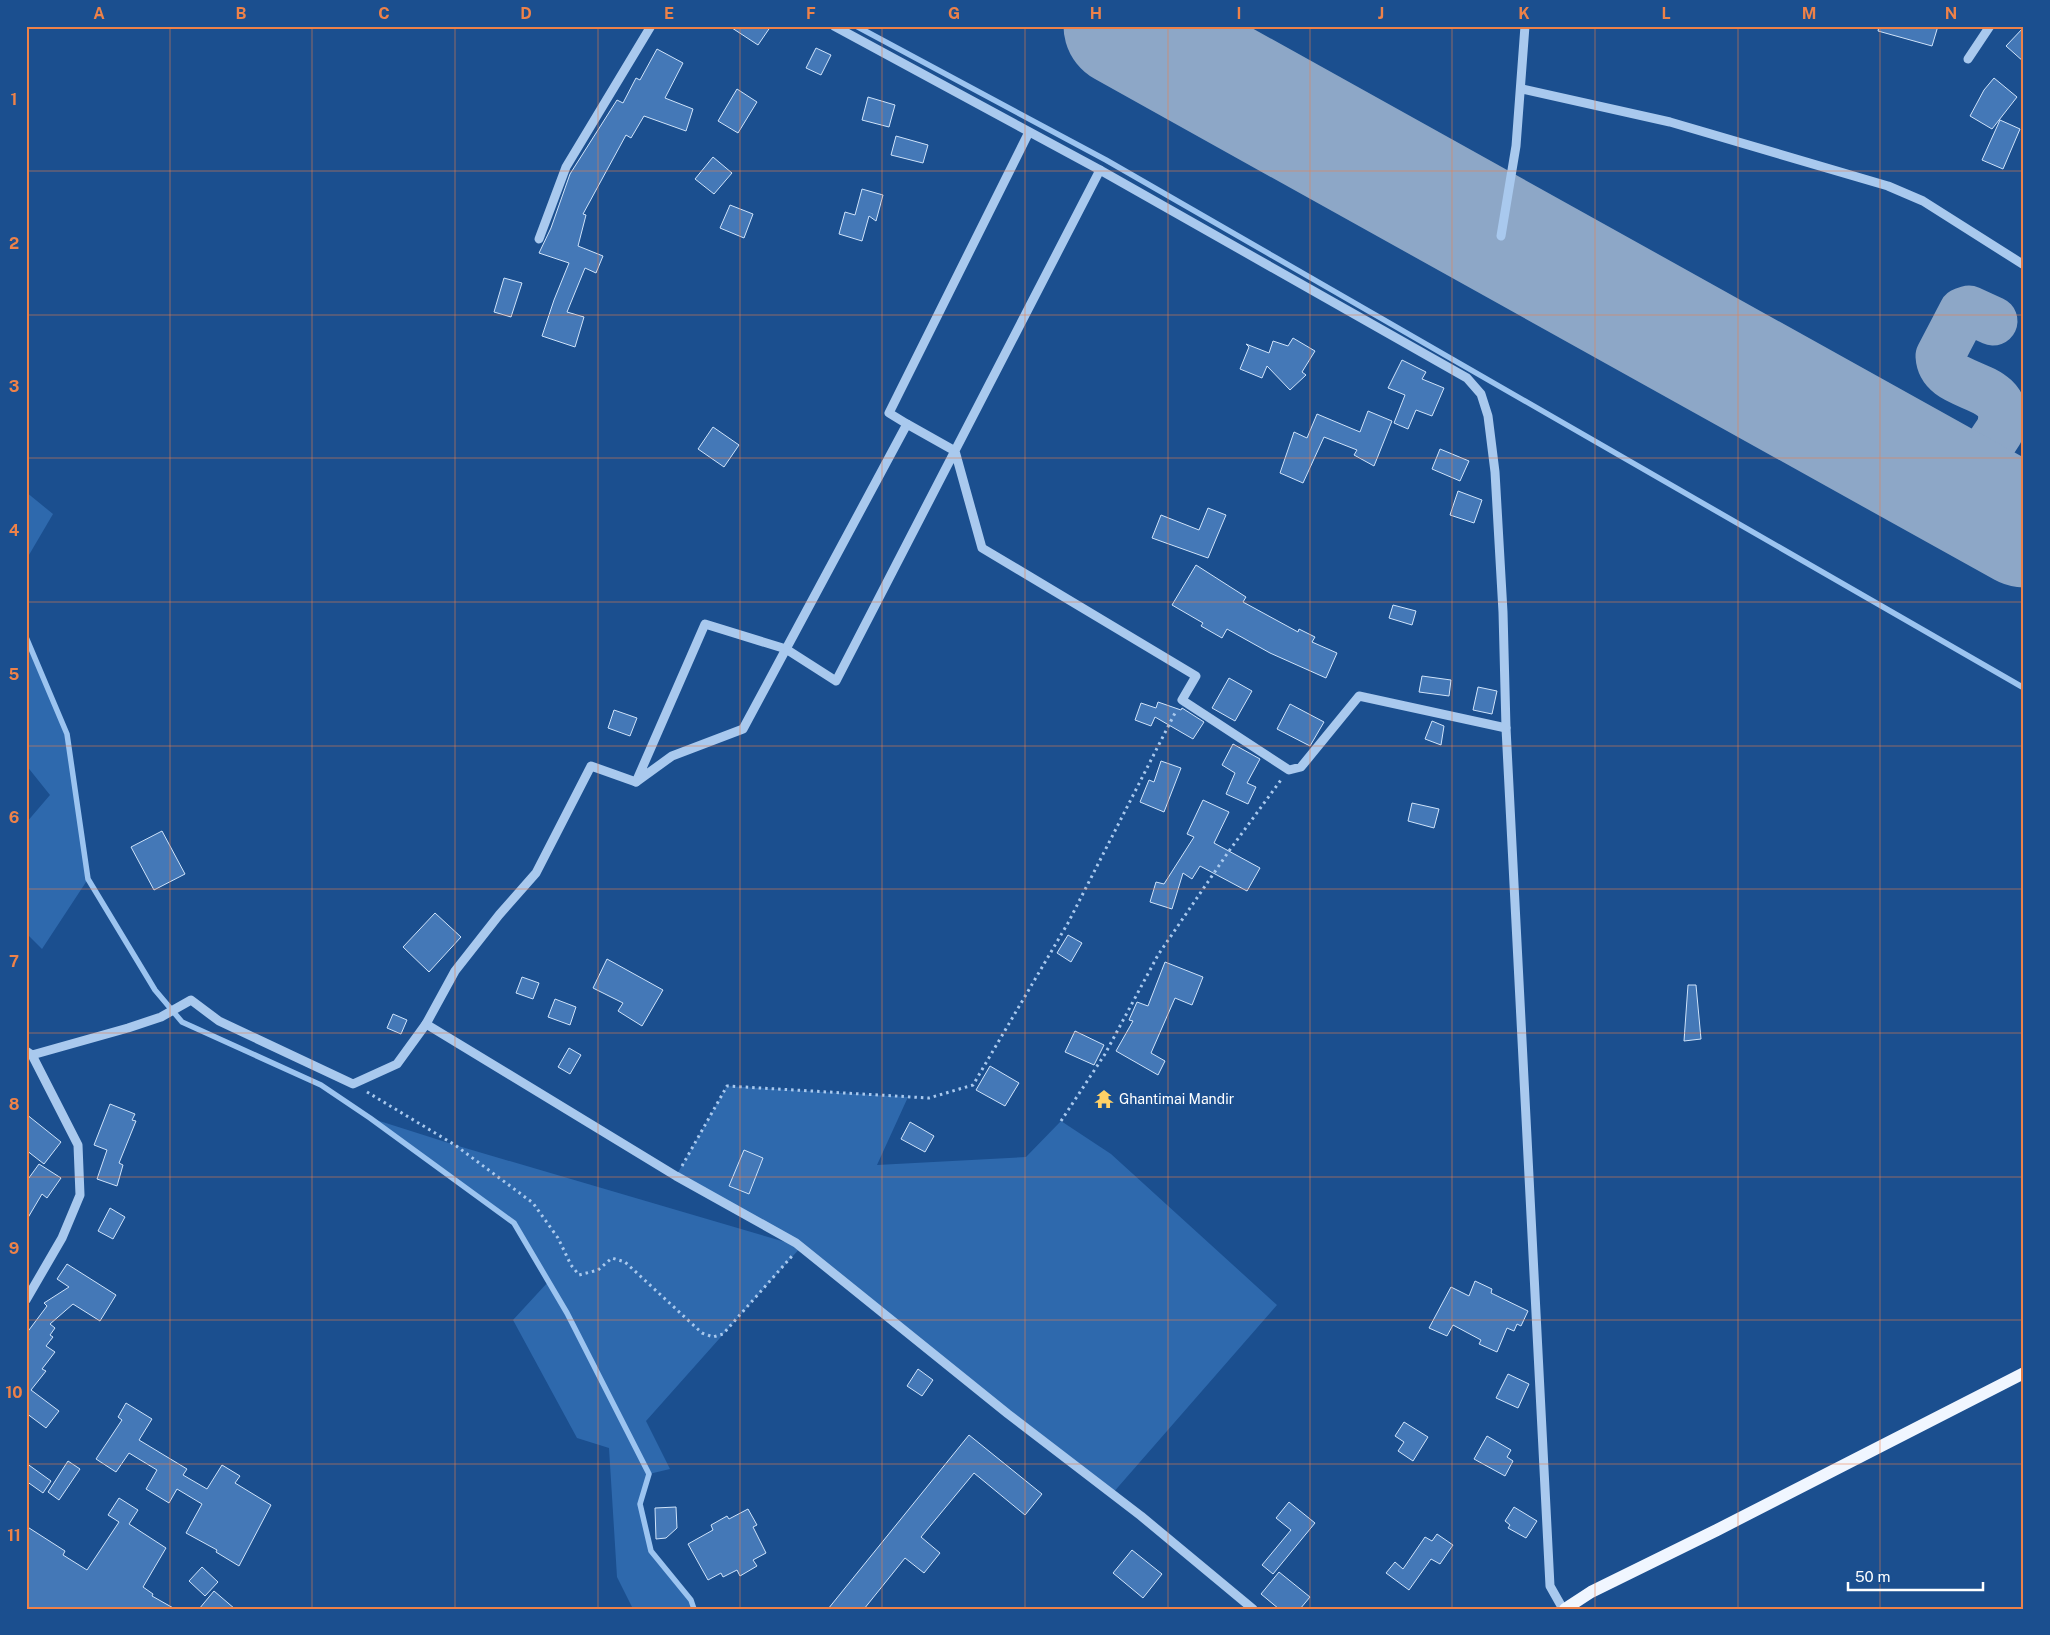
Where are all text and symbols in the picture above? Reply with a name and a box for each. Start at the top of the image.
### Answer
text: A [93,4,105,23]
text: B [236,4,247,23]
text: C [378,4,390,23]
text: D [520,4,532,23]
text: E [664,4,674,23]
text: F [806,4,816,23]
text: G [948,4,960,23]
text: H [1090,4,1102,23]
text: I [1237,4,1241,23]
text: J [1378,4,1384,23]
text: K [1518,4,1530,23]
text: L [1661,4,1671,23]
text: M [1802,4,1816,23]
text: N [1945,4,1957,23]
text: 1 [11,90,17,109]
text: 2 [9,234,19,253]
text: 3 [9,377,19,396]
text: 4 [9,521,20,540]
text: 5 [9,665,20,684]
text: 6 [9,808,19,827]
text: 7 [9,952,19,971]
temple icon: Ghantimai Mandir [1093,1088,1115,1110]
place label: Ghantimai Mandir [1119,1091,1234,1107]
text: 8 [9,1095,20,1114]
text: 9 [9,1239,19,1258]
text: 10 [5,1383,23,1402]
text: 11 [7,1526,21,1545]
scale bar [1848,1560,1982,1592]
text: 50 m [1855,1568,1890,1585]

